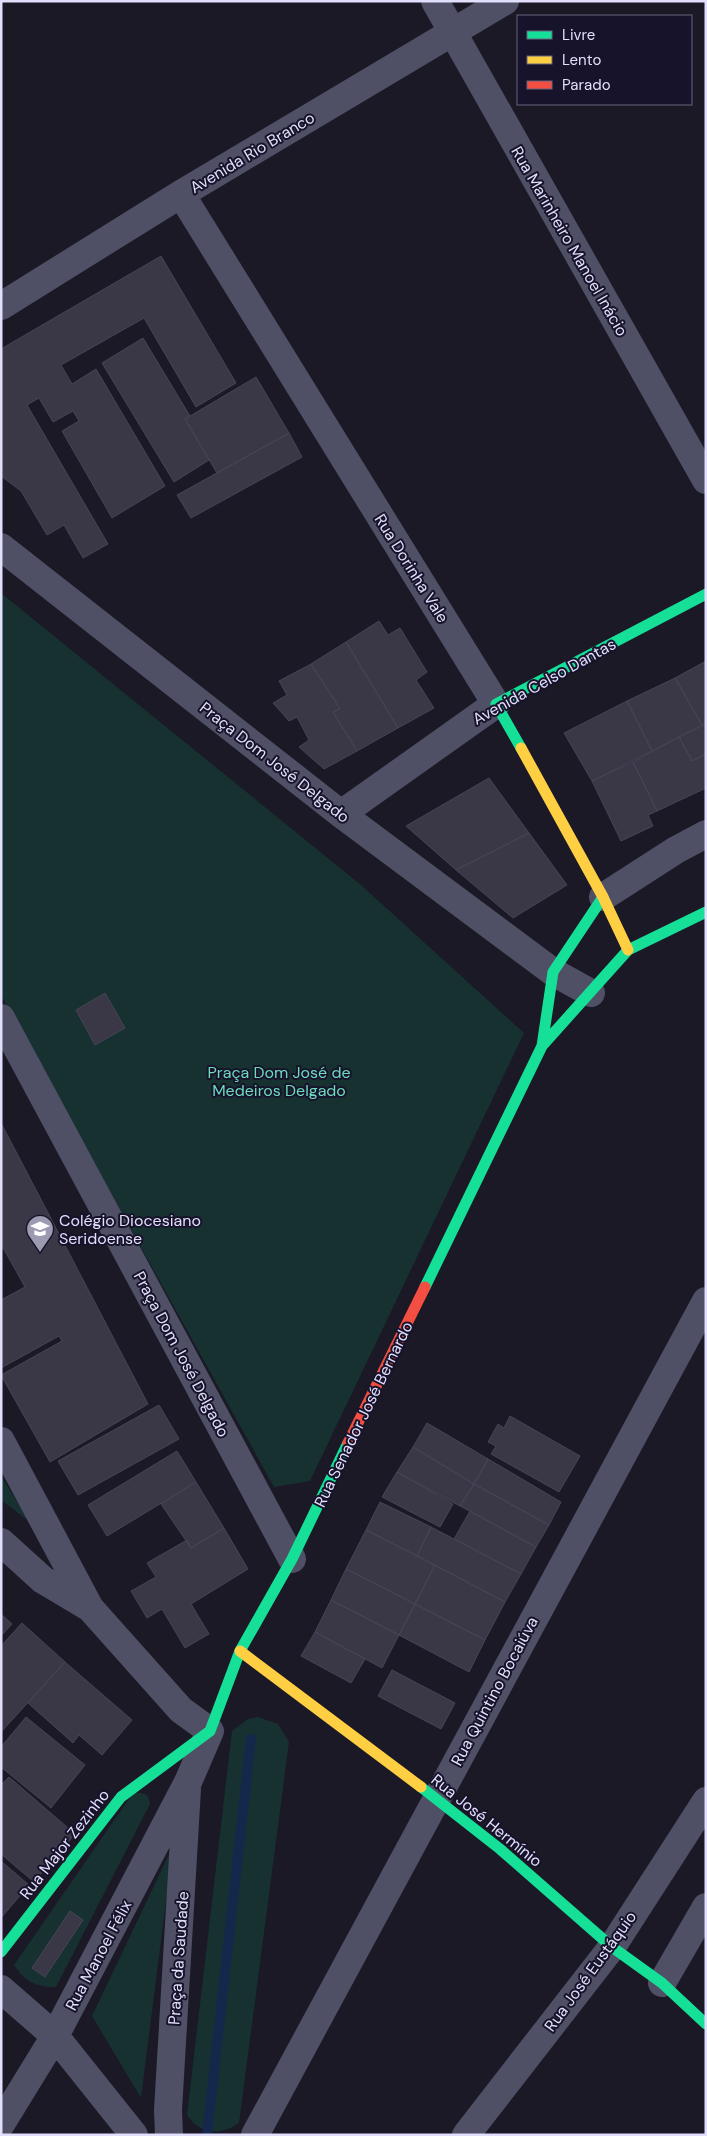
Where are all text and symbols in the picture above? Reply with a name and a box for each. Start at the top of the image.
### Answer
legend [517,15,692,105]
text: Livre [562,25,595,45]
text: Lento [562,50,601,70]
text: Parado [562,75,611,95]
street label: Avenida Rio Branco [186,107,319,198]
street label: Rua Marinheiro Manoel Inácio [506,142,633,340]
street label: Rua Dorinha Vale [370,510,453,627]
street label: Avenida Celso Dantas [469,633,620,730]
street label: Praça Dom José Delgado [195,697,354,828]
park label: Praça Dom José de Medeiros Delgado [207,1062,351,1101]
place label: Colégio Diocesiano Seridoense [59,1210,201,1249]
school or university icon: Colégio Diocesiano Seridoense [25,1214,55,1253]
street label: Praça Dom José Delgado [129,1268,234,1441]
street label: Rua Senador José Bernardo [309,1318,418,1511]
street label: Rua Quintino Bocaiúva [446,1613,543,1769]
street label: Rua José Hermínio [427,1769,546,1872]
street label: Rua Major Zezinho [15,1785,114,1904]
street label: Praça da Saudade [163,1890,194,2026]
street label: Rua Manoel Félix [61,1896,136,2014]
street label: Rua José Eustáquio [540,1907,641,2036]

